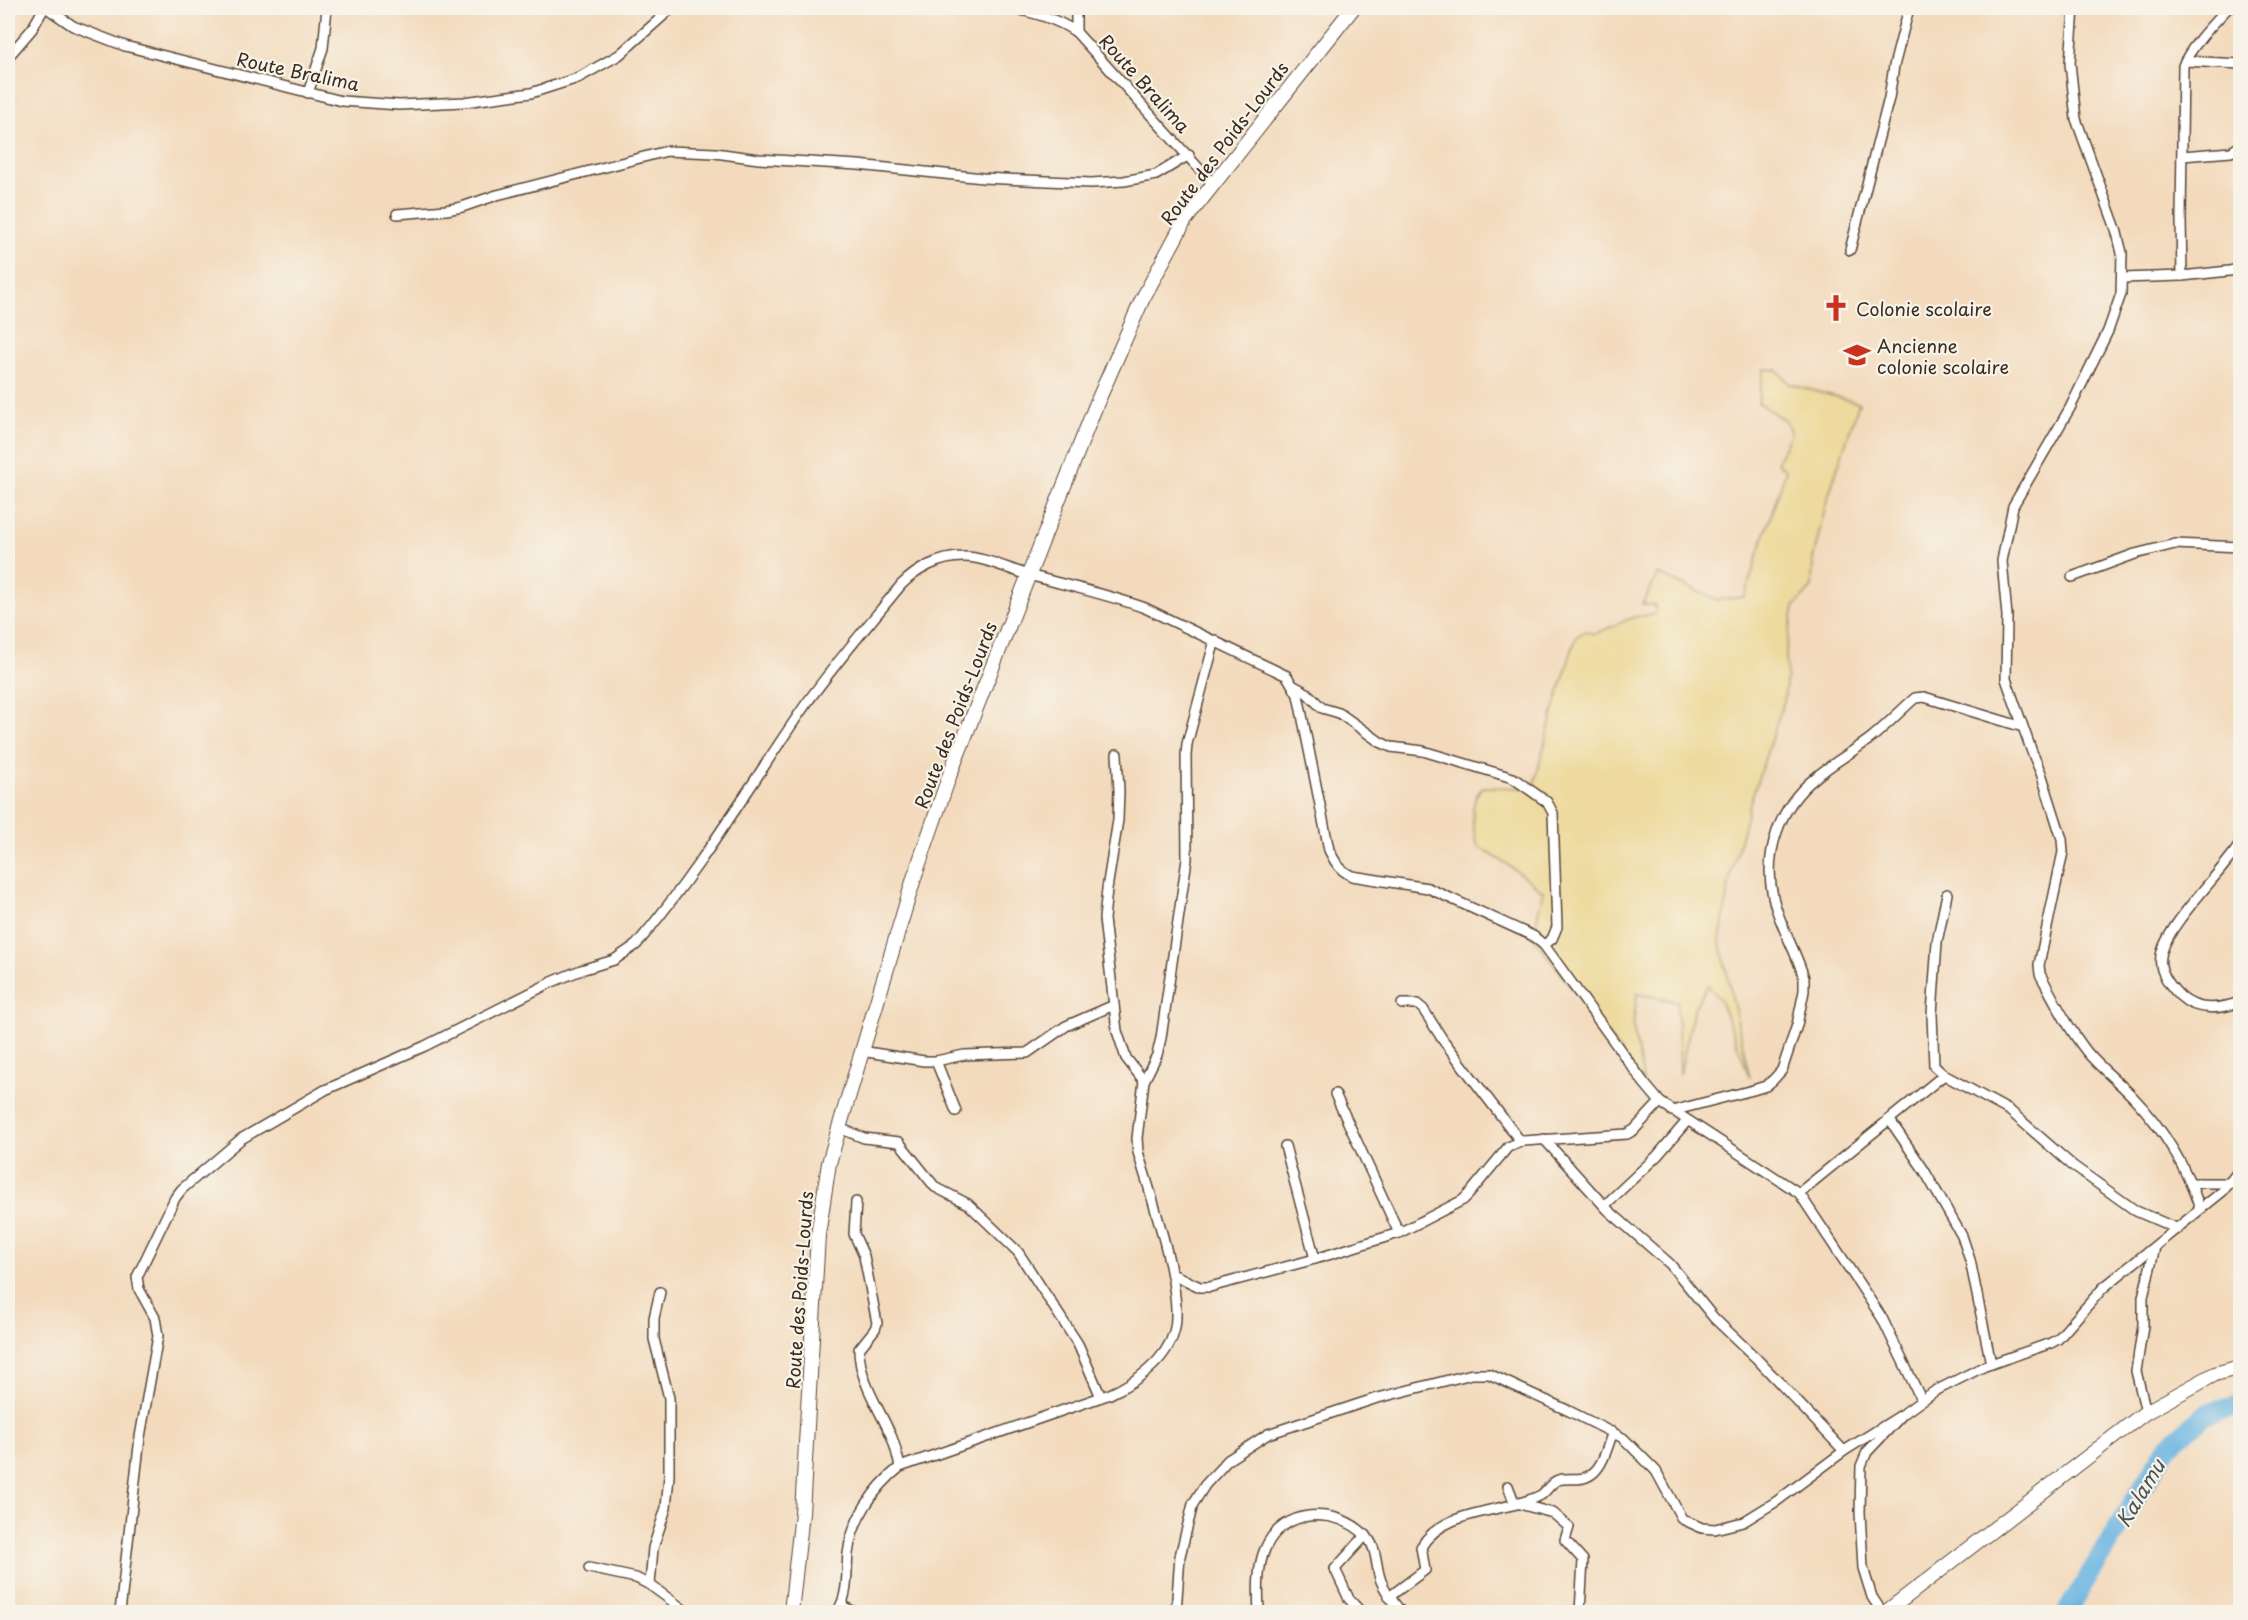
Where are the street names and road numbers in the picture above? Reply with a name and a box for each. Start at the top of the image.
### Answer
street label: Route Bralima [1093,28,1197,139]
street label: Route Bralima [234,45,363,97]
street label: Route des Poids-Lourds [1154,56,1294,230]
street label: Route des Poids-Lourds [907,618,1003,812]
street label: Route des Poids-Lourds [779,1190,819,1390]

